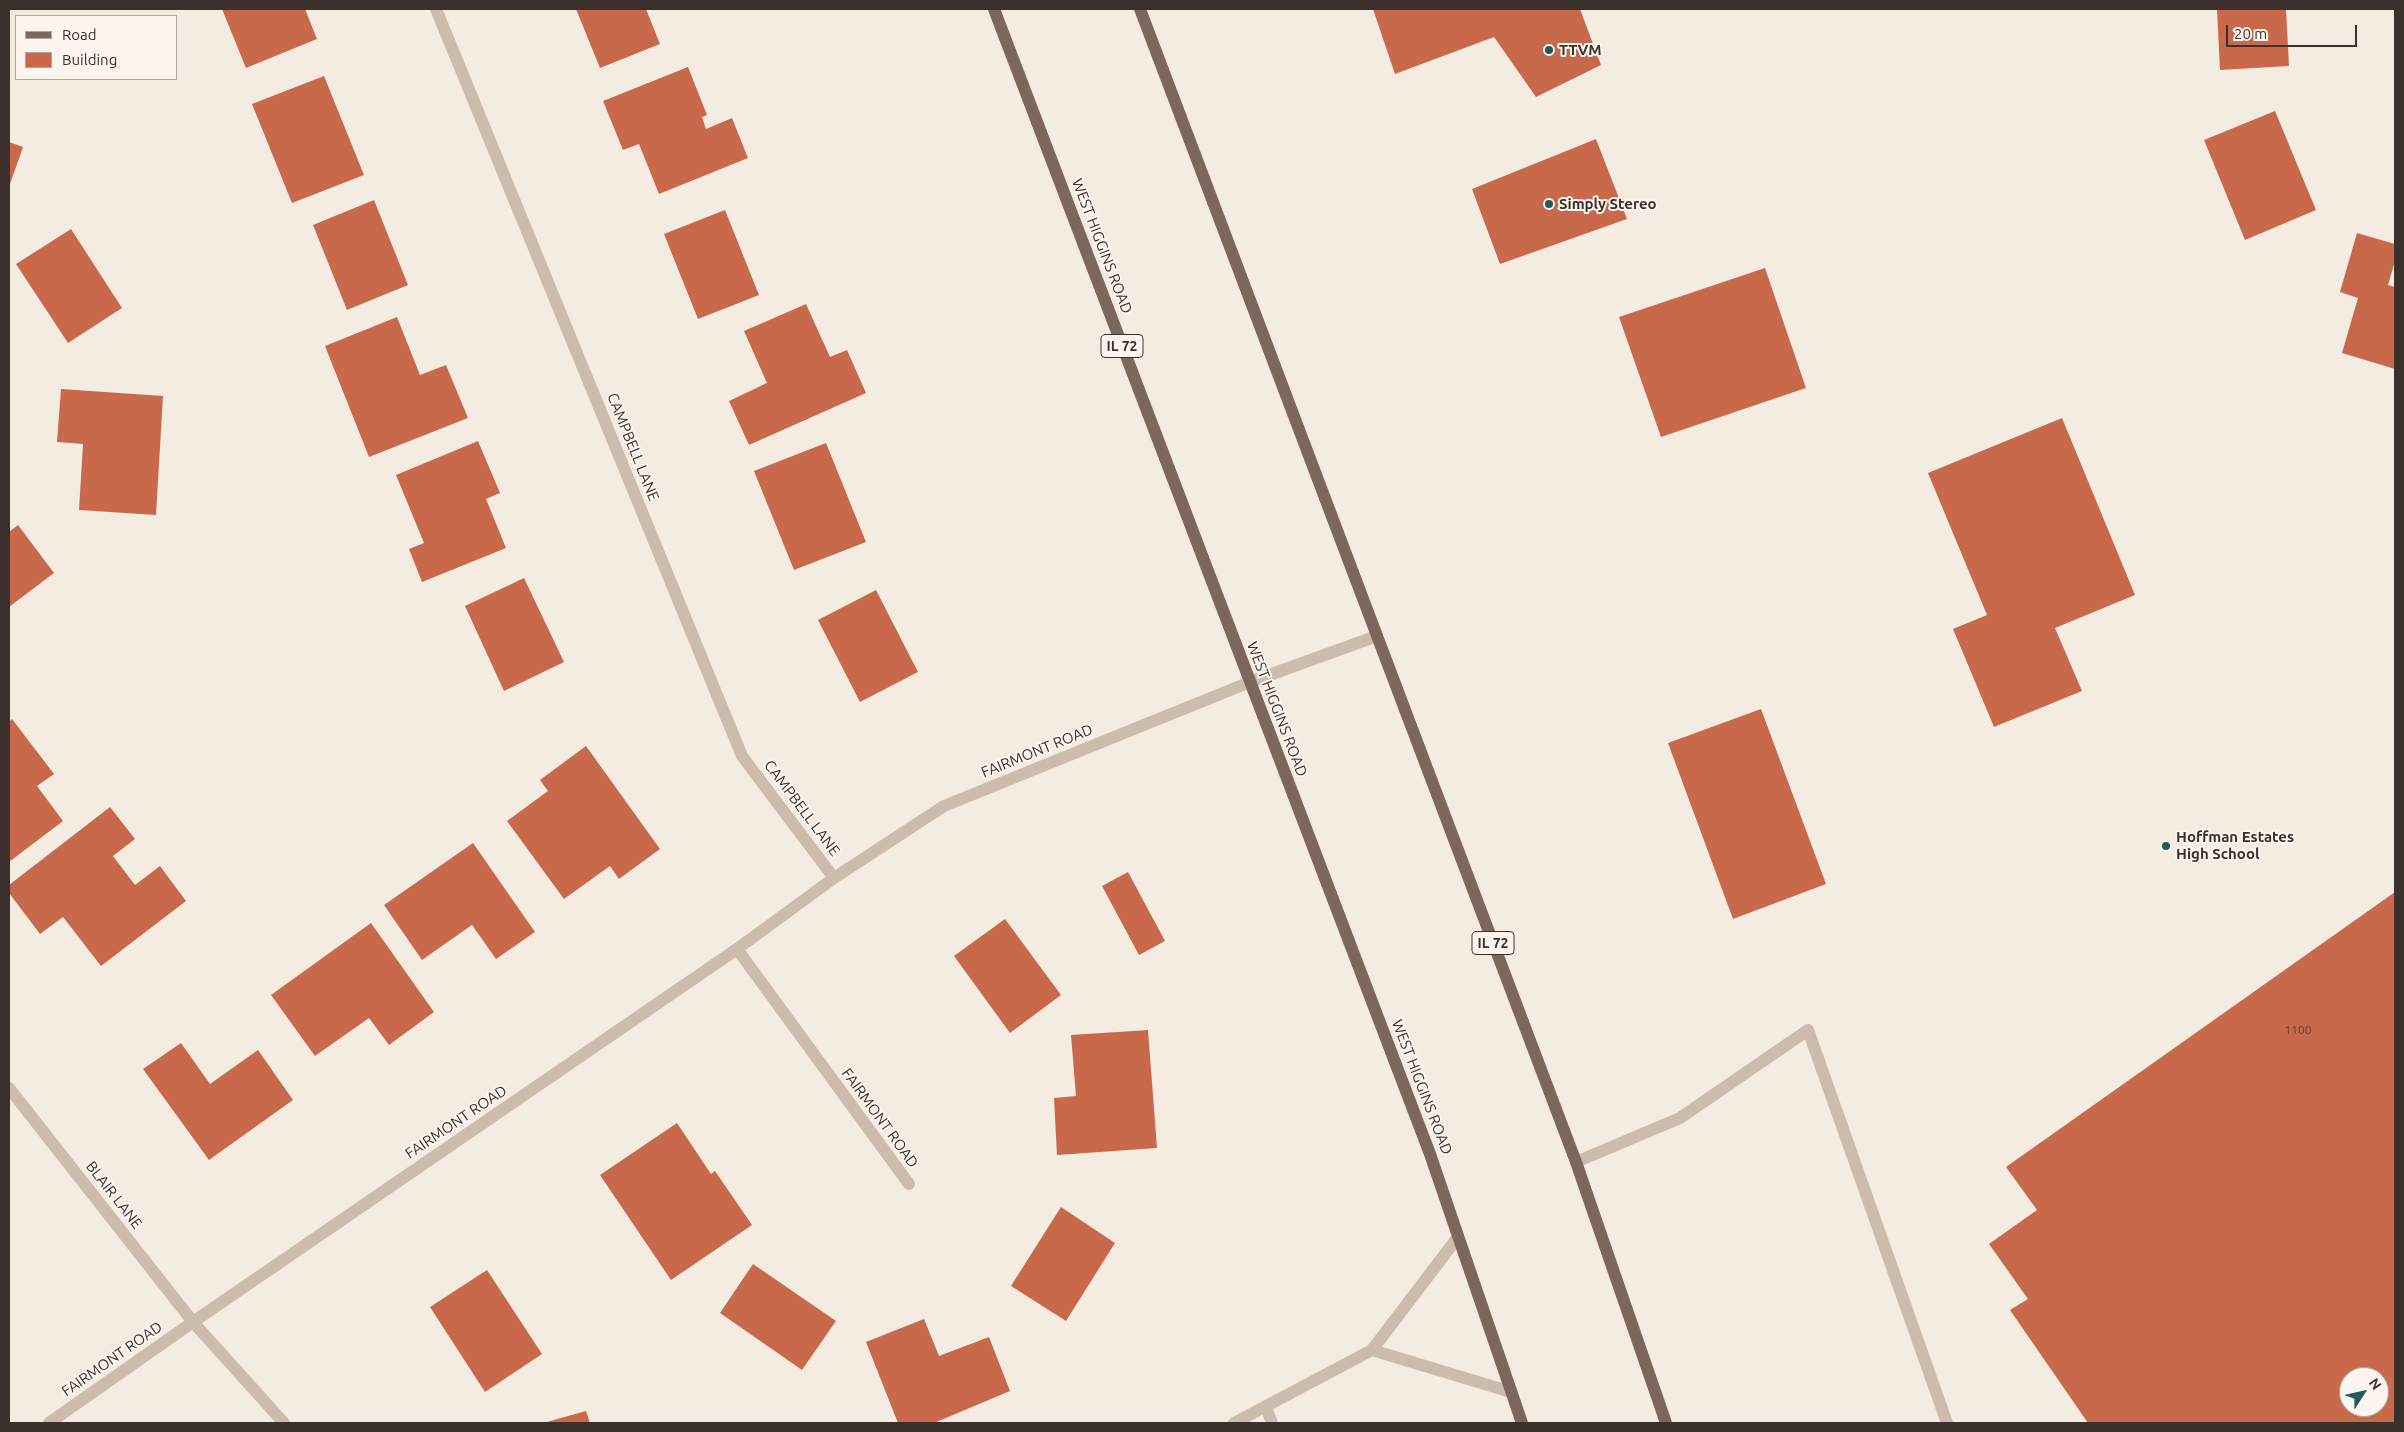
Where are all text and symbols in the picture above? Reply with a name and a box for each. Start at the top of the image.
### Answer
legend [15,15,178,80]
scale bar [2229,15,2360,47]
text: 20 m [2234,25,2267,42]
text: Road [62,26,97,43]
place label: TTVM [1559,41,1602,59]
marker: TTVM [1543,44,1555,56]
text: Building [62,51,117,68]
street label: WEST HIGGINS ROAD [1068,176,1136,316]
place label: Simply Stereo [1559,195,1657,213]
marker: Simply Stereo [1543,198,1555,210]
road number: IL 72 [1101,334,1143,358]
street label: CAMPBELL LANE [603,390,663,504]
street label: WEST HIGGINS ROAD [1243,639,1311,779]
street label: FAIRMONT ROAD [979,720,1095,782]
street label: CAMPBELL LANE [760,757,844,859]
place label: Hoffman Estates High School [2176,828,2294,863]
marker: Hoffman Estates High School [2160,840,2172,852]
road number: IL 72 [1472,931,1514,954]
street label: WEST HIGGINS ROAD [1388,1017,1456,1157]
house number: 1100 [2284,1023,2312,1037]
street label: FAIRMONT ROAD [838,1065,922,1171]
street label: FAIRMONT ROAD [402,1081,510,1163]
street label: BLAIR LANE [82,1158,146,1232]
street label: FAIRMONT ROAD [58,1318,166,1400]
north arrow [2339,1367,2389,1417]
text: N [2366,1375,2385,1393]

